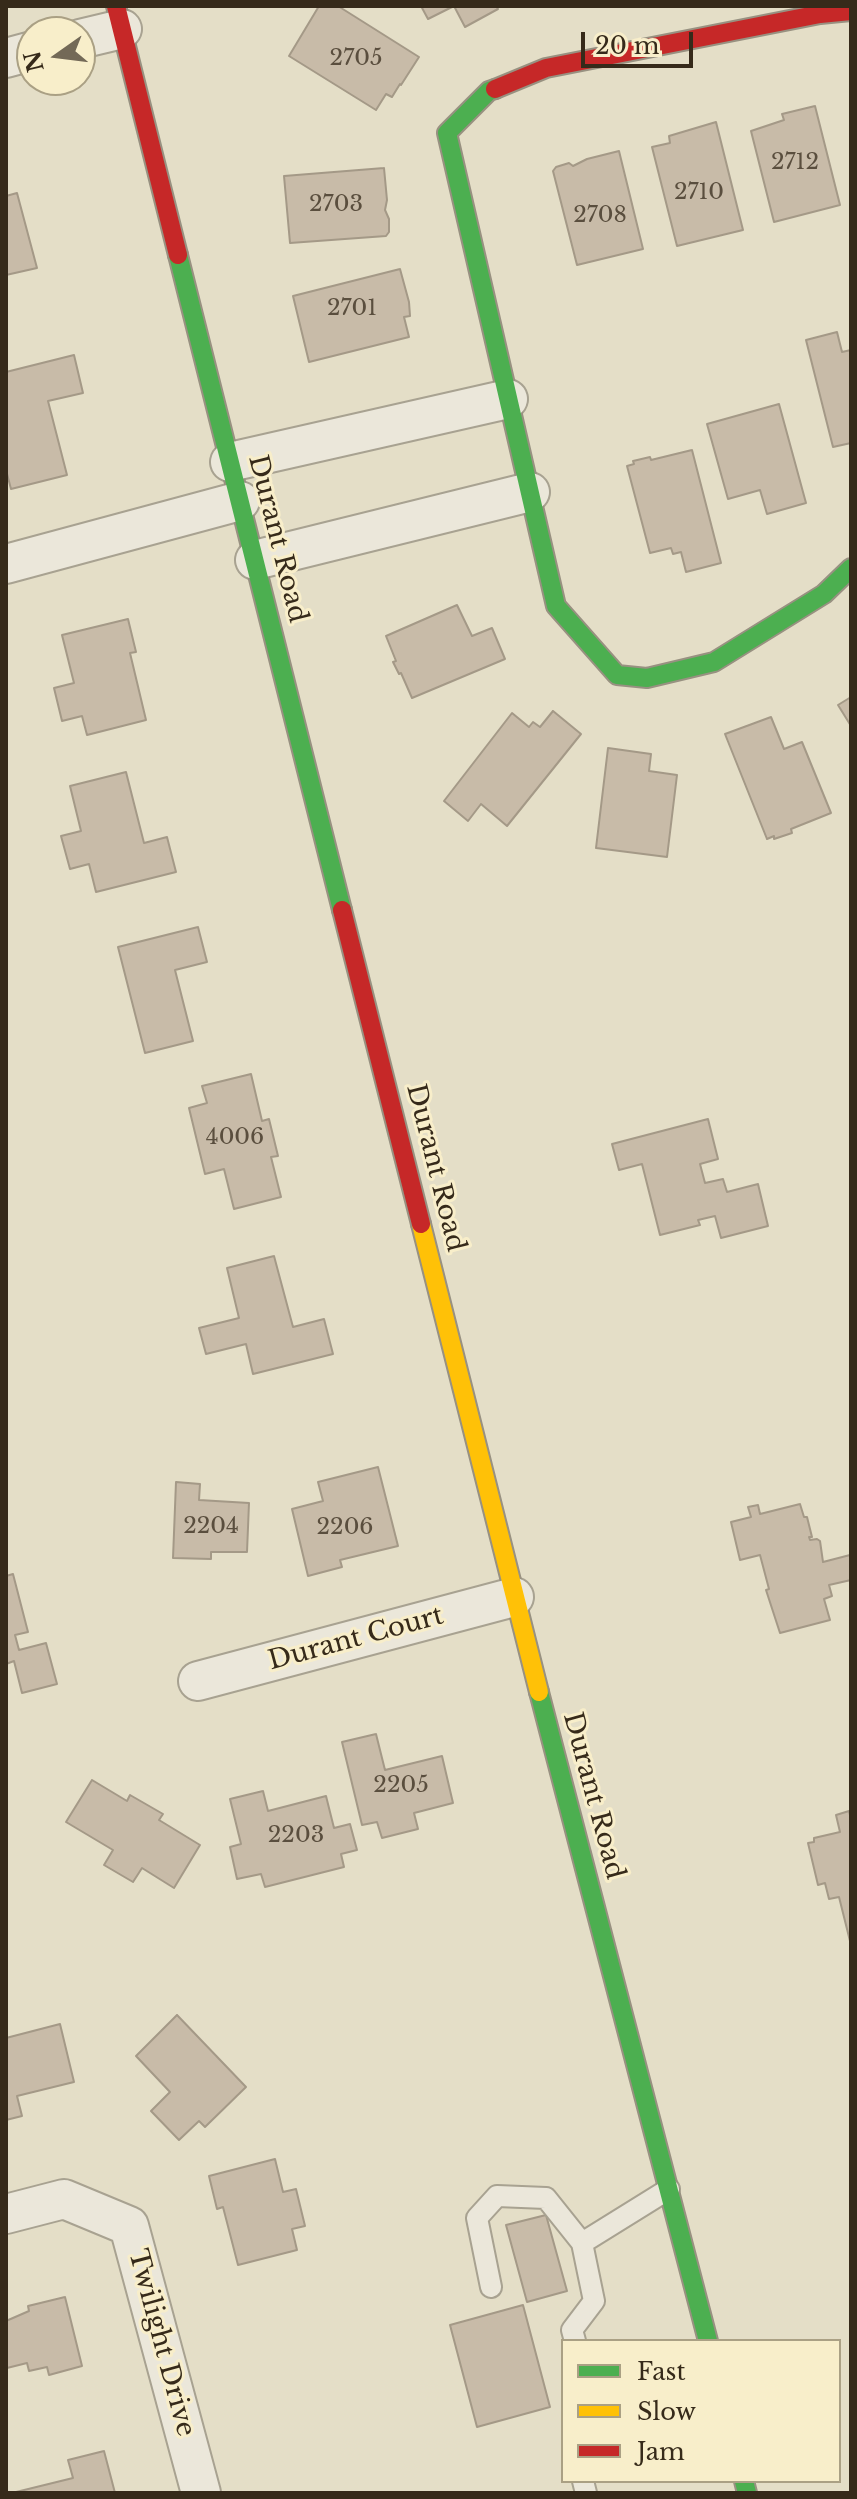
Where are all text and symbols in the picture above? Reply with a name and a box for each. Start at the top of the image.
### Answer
north arrow [16,16,96,96]
scale bar [585,16,697,66]
text: 20 m [595,31,660,60]
house number: 2705 [330,46,382,72]
text: N [19,48,50,75]
house number: 2712 [771,150,819,176]
house number: 2710 [674,180,724,206]
house number: 2703 [309,192,363,218]
house number: 2708 [573,203,627,229]
house number: 2701 [327,296,377,322]
street label: Durant Road [241,452,313,626]
street label: Durant Road [399,1081,471,1255]
house number: 4006 [206,1125,264,1151]
house number: 2204 [183,1514,239,1540]
house number: 2206 [317,1515,373,1541]
street label: Durant Court [265,1601,447,1677]
street label: Durant Road [556,1709,630,1883]
house number: 2205 [373,1773,429,1799]
house number: 2203 [268,1823,324,1849]
street label: Twilight Drive [121,2246,201,2440]
legend [561,2339,841,2483]
text: Fast [637,2357,685,2386]
text: Slow [637,2397,696,2426]
text: Jam [637,2437,685,2466]

